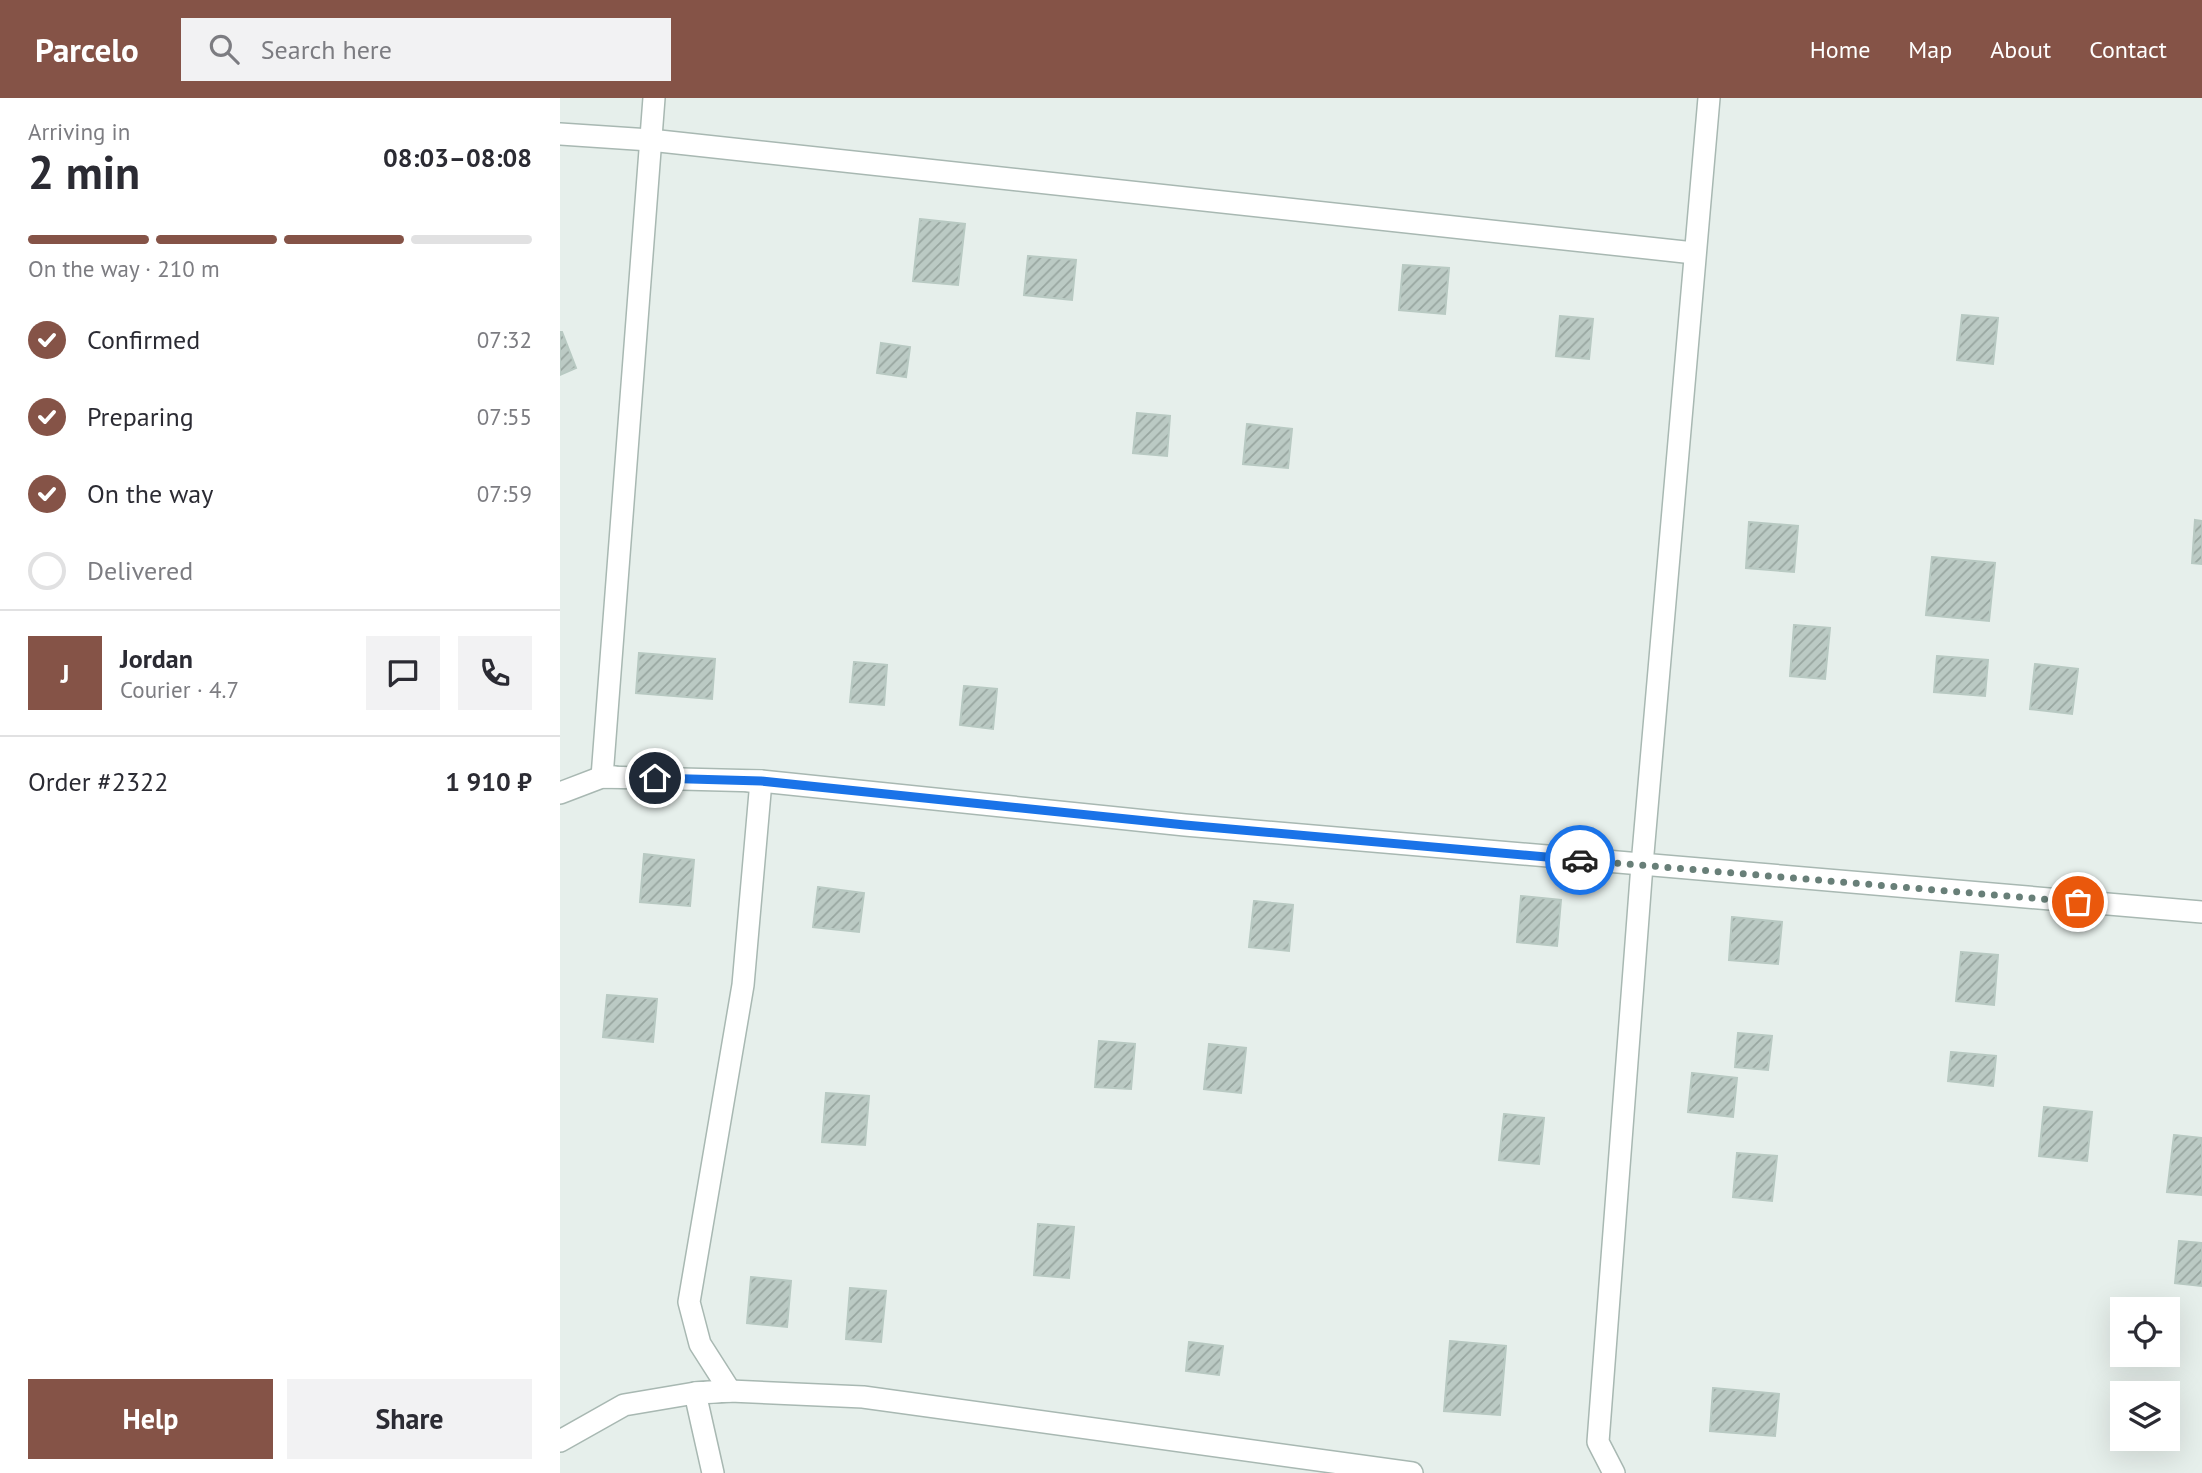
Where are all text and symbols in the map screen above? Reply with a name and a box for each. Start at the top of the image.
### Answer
search box [181,18,671,81]
text: Parcelo [35,28,139,71]
icon: search [205,30,243,68]
text: Search here [261,33,392,66]
text: Home [1810,34,1870,65]
text: Map [1908,34,1952,65]
text: About [1990,34,2051,65]
text: Contact [2089,34,2167,65]
text: Arriving in [28,117,130,146]
text: 08:03–08:08 [383,141,532,174]
text: 2 min [28,142,140,202]
text: On the way · 210 m [28,254,220,283]
icon: check [28,321,66,359]
text: Confirmed [87,323,200,356]
text: 07:32 [477,325,532,354]
icon: check [28,398,66,436]
text: Preparing [87,400,194,433]
text: 07:55 [477,402,532,431]
icon: check [28,475,66,513]
text: On the way [87,477,213,510]
text: 07:59 [477,479,532,508]
text: Delivered [87,554,193,587]
button: chat [366,636,440,710]
button: phone [458,636,532,710]
text: Jordan [120,642,193,675]
text: J [61,657,69,690]
text: Courier · 4.7 [120,675,239,704]
pin [625,748,685,808]
icon: home [636,759,674,797]
text: Order #2322 [28,765,168,798]
text: 1 910 ₽ [445,765,532,798]
courier [1545,825,1615,895]
icon: car [1561,841,1599,879]
pin [2048,872,2108,932]
icon: bag [2059,883,2097,921]
map controls [2110,1297,2180,1451]
button: locate [2110,1297,2180,1367]
button: Help [28,1379,273,1459]
button: Share [287,1379,532,1459]
button: layers [2110,1381,2180,1451]

